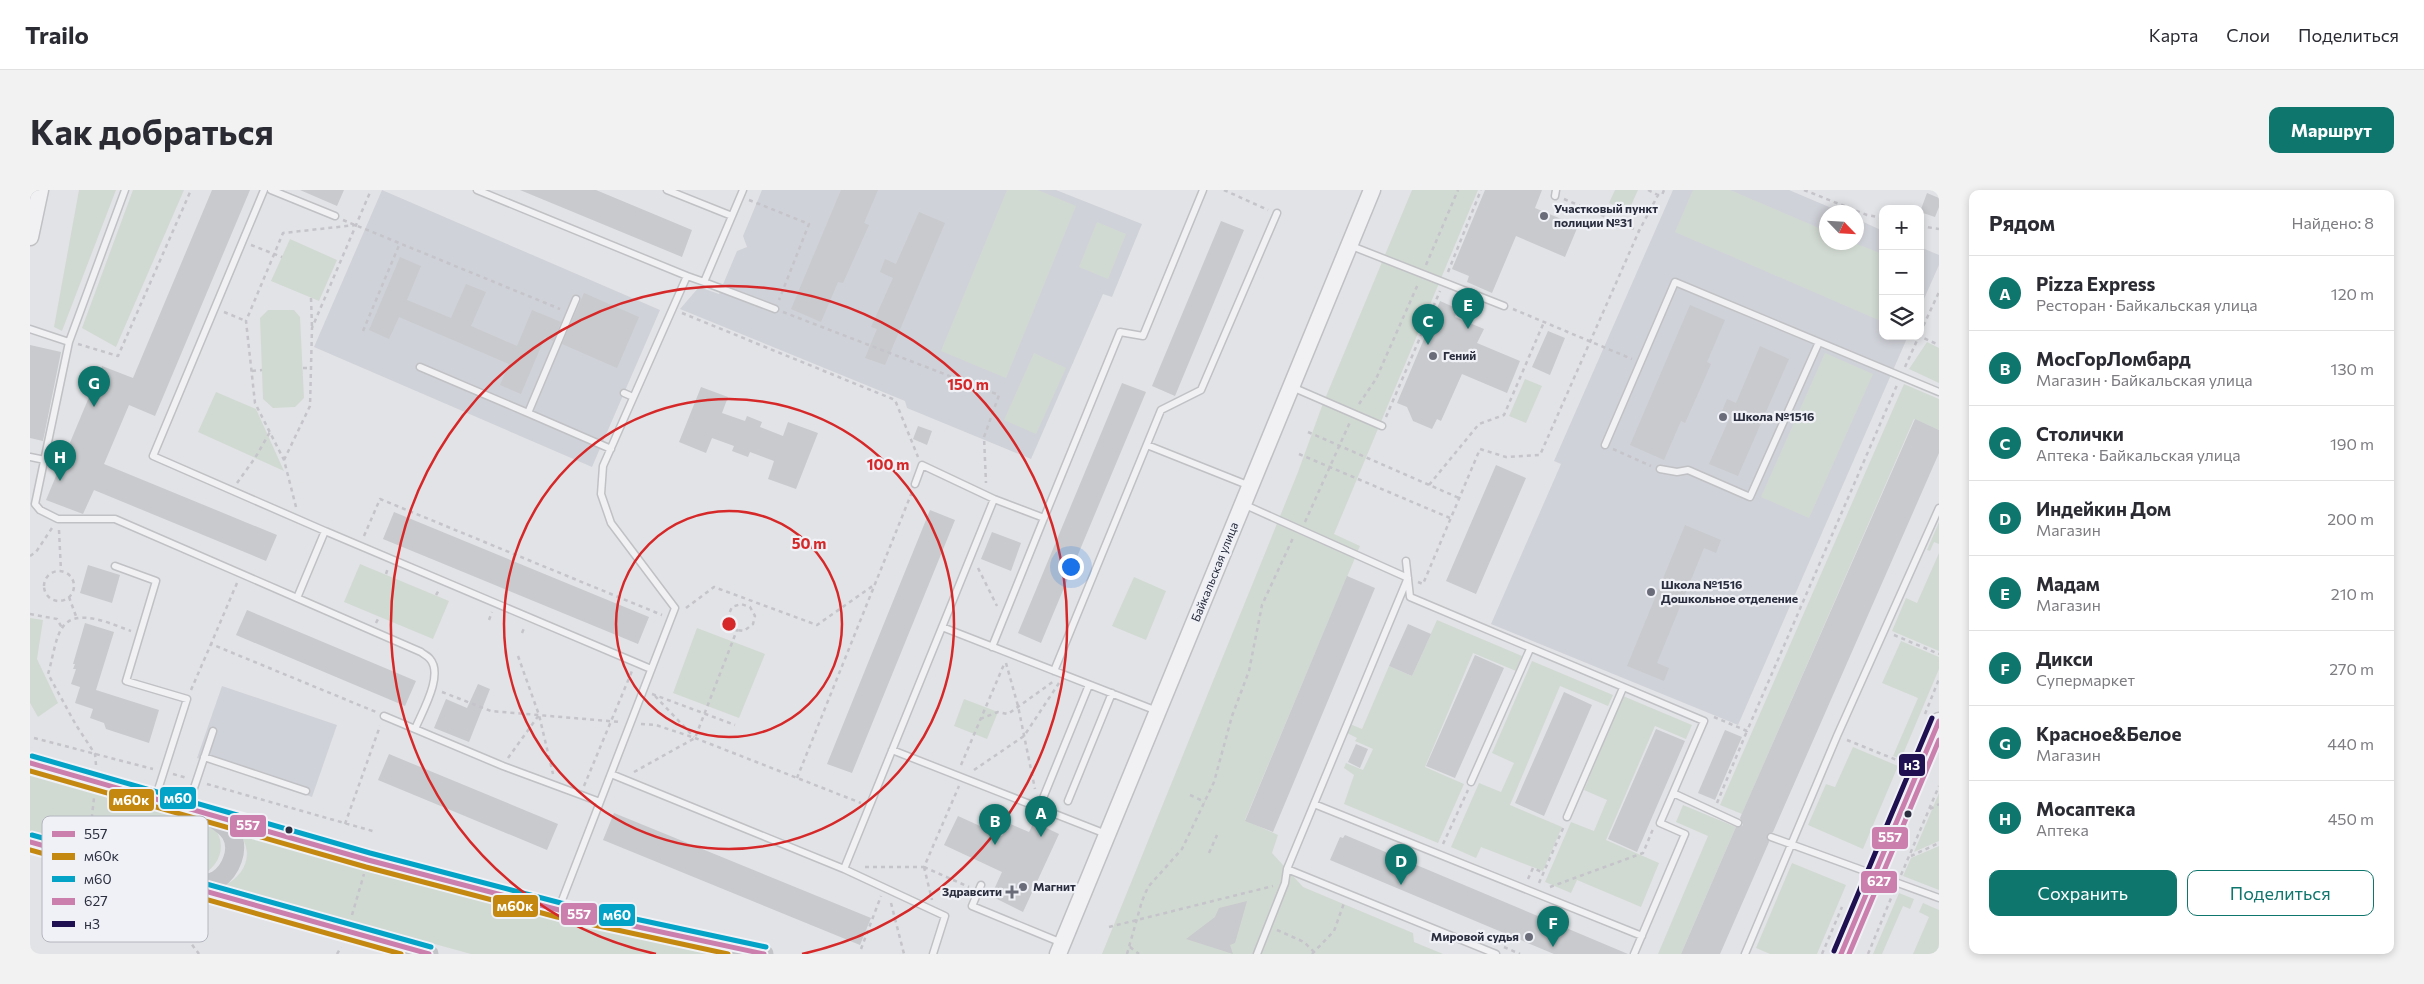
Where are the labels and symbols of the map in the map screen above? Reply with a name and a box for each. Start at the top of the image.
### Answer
place label: Участковый пункт полиции №31 [1554,201,1658,229]
north arrow [1819,205,1864,250]
marker: Участковый пункт полиции №31 [1538,210,1550,222]
pin: E [1452,288,1484,329]
pin: C [1412,304,1444,345]
place label: Гений [1443,348,1476,362]
marker: Гений [1427,350,1439,362]
pin: G [78,366,110,407]
text: 150 m [947,375,989,393]
place label: Школа №1516 [1733,409,1815,423]
marker: Школа №1516 [1717,411,1729,423]
pin: H [44,440,76,481]
text: 100 m [867,455,909,473]
street label: Байкальская улица [1188,520,1240,624]
text: 50 m [792,534,826,552]
your location [1058,554,1084,580]
place label: Школа №1516 Дошкольное отделение [1661,577,1798,605]
marker: Школа №1516 Дошкольное отделение [1645,586,1657,598]
centre of rings [720,615,738,633]
line badge: н3 [1898,753,1926,777]
text: н3 [1904,756,1920,773]
line badge: м60 [159,786,197,810]
line badge: м60к [108,788,155,812]
text: м60 [164,789,192,806]
text: м60к [113,791,149,808]
pin: A [1025,796,1057,837]
pin: B [979,804,1011,845]
unlabelled marker [1903,809,1913,819]
line badge: 557 [229,814,267,838]
legend [42,816,208,942]
text: 557 [236,816,260,833]
text: 557 [84,825,107,842]
unlabelled marker [284,825,294,835]
line badge: 557 [1871,826,1909,850]
text: 557 [1878,828,1902,845]
pin: D [1385,844,1417,885]
text: м60к [84,847,120,864]
text: м60 [84,870,112,887]
line badge: 627 [1860,870,1898,894]
text: 627 [1867,872,1891,889]
place label: Магнит [1033,879,1076,893]
marker: Магнит [1017,881,1029,893]
place label: Здравсити [942,884,1002,898]
marker: Здравсити [1006,886,1018,898]
text: 627 [84,892,108,909]
line badge: м60к [492,894,539,918]
text: м60к [497,897,533,914]
line badge: 557 [560,902,598,926]
line badge: м60 [598,903,636,927]
text: 557 [567,905,591,922]
text: м60 [603,906,631,923]
pin: F [1537,906,1569,947]
text: н3 [84,915,100,932]
place label: Мировой судья [1431,929,1519,943]
marker: Мировой судья [1523,931,1535,943]

